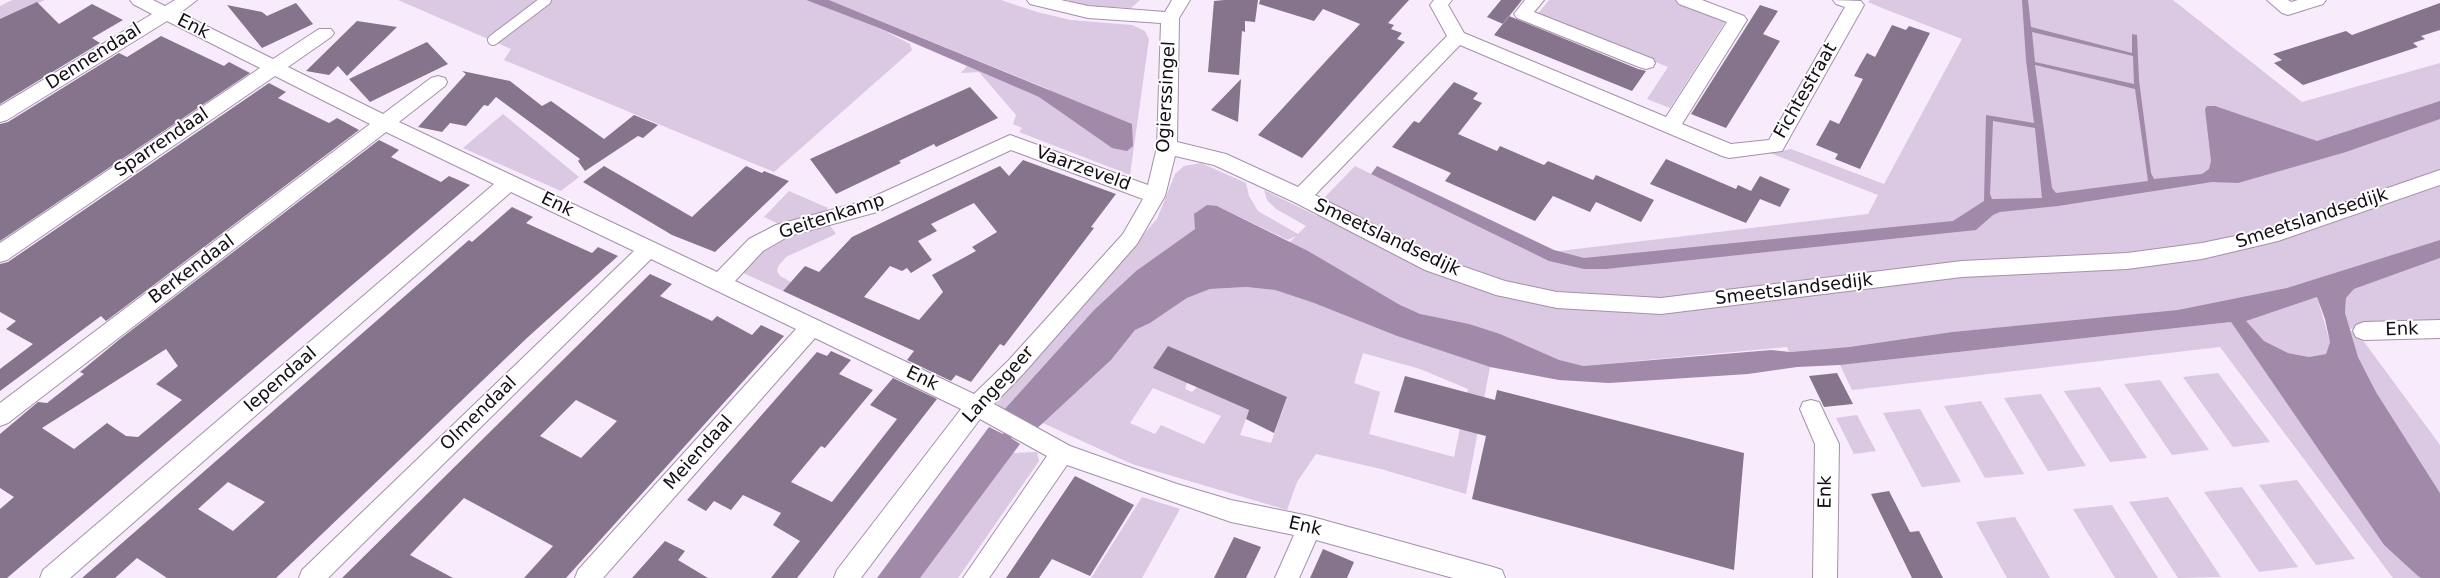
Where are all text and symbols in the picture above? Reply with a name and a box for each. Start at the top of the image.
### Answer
street label: Enk [173,10,213,44]
street label: Dennendaal [42,19,146,95]
street label: Fichtestraat [1770,40,1842,142]
street label: Ogierssingel [1153,41,1181,153]
street label: Sparrendaal [111,104,213,182]
street label: Vaarzeveld [1033,142,1133,196]
street label: Smeetslandsedijk [2233,184,2391,254]
street label: Enk [537,188,577,222]
street label: Geitenkamp [777,190,887,244]
street label: Smeetslandsedijk [1311,195,1463,281]
street label: Berkendaal [145,231,239,309]
street label: Smeetslandsedijk [1714,270,1874,310]
street label: Enk [2385,319,2419,341]
street label: Langegeer [959,342,1039,428]
street label: Iependaal [240,343,322,417]
street label: Enk [902,362,942,396]
street label: Olmendaal [436,372,522,456]
street label: Meiendaal [660,411,738,495]
street label: Enk [1815,475,1837,509]
street label: Enk [1286,513,1324,541]

